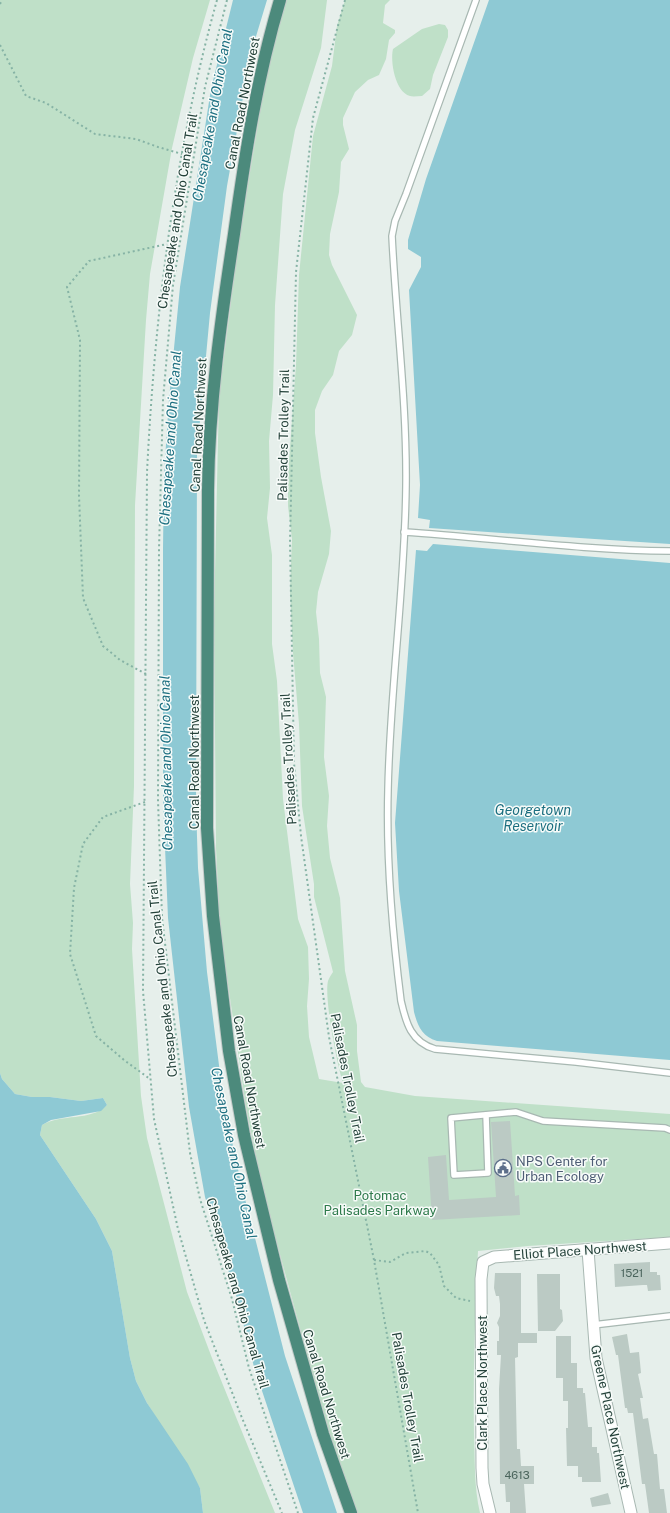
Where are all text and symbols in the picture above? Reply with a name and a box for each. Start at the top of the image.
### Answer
water label: Chesapeake and Ohio Canal [189,27,235,203]
street label: Canal Road Northwest [222,35,263,171]
street label: Chesapeake and Ohio Canal Trail [155,112,200,310]
water label: Chesapeake and Ohio Canal [156,350,184,526]
street label: Canal Road Northwest [187,357,210,493]
street label: Palisades Trolley Trail [275,369,292,501]
water label: Chesapeake and Ohio Canal [156,675,176,851]
street label: Palisades Trolley Trail [278,693,299,825]
street label: Canal Road Northwest [187,695,202,829]
water label: Georgetown Reservoir [495,802,571,834]
street label: Chesapeake and Ohio Canal Trail [145,880,180,1078]
street label: Palisades Trolley Trail [328,1012,367,1144]
street label: Canal Road Northwest [230,1014,269,1150]
water label: Chesapeake and Ohio Canal [208,1066,260,1240]
place label: NPS Center for Urban Ecology [516,1154,608,1184]
public building icon: NPS Center for Urban Ecology [493,1158,513,1178]
park label: Potomac Palisades Parkway [324,1188,436,1218]
street label: Chesapeake and Ohio Canal Trail [203,1196,272,1390]
street label: Elliot Place Northwest [513,1238,647,1263]
house number: 1521 [621,1267,643,1279]
street label: Clark Place Northwest [475,1315,490,1451]
street label: Canal Road Northwest [300,1327,353,1461]
street label: Palisades Trolley Trail [389,1331,426,1463]
street label: Greene Place Northwest [588,1344,633,1491]
house number: 4613 [504,1469,530,1481]

